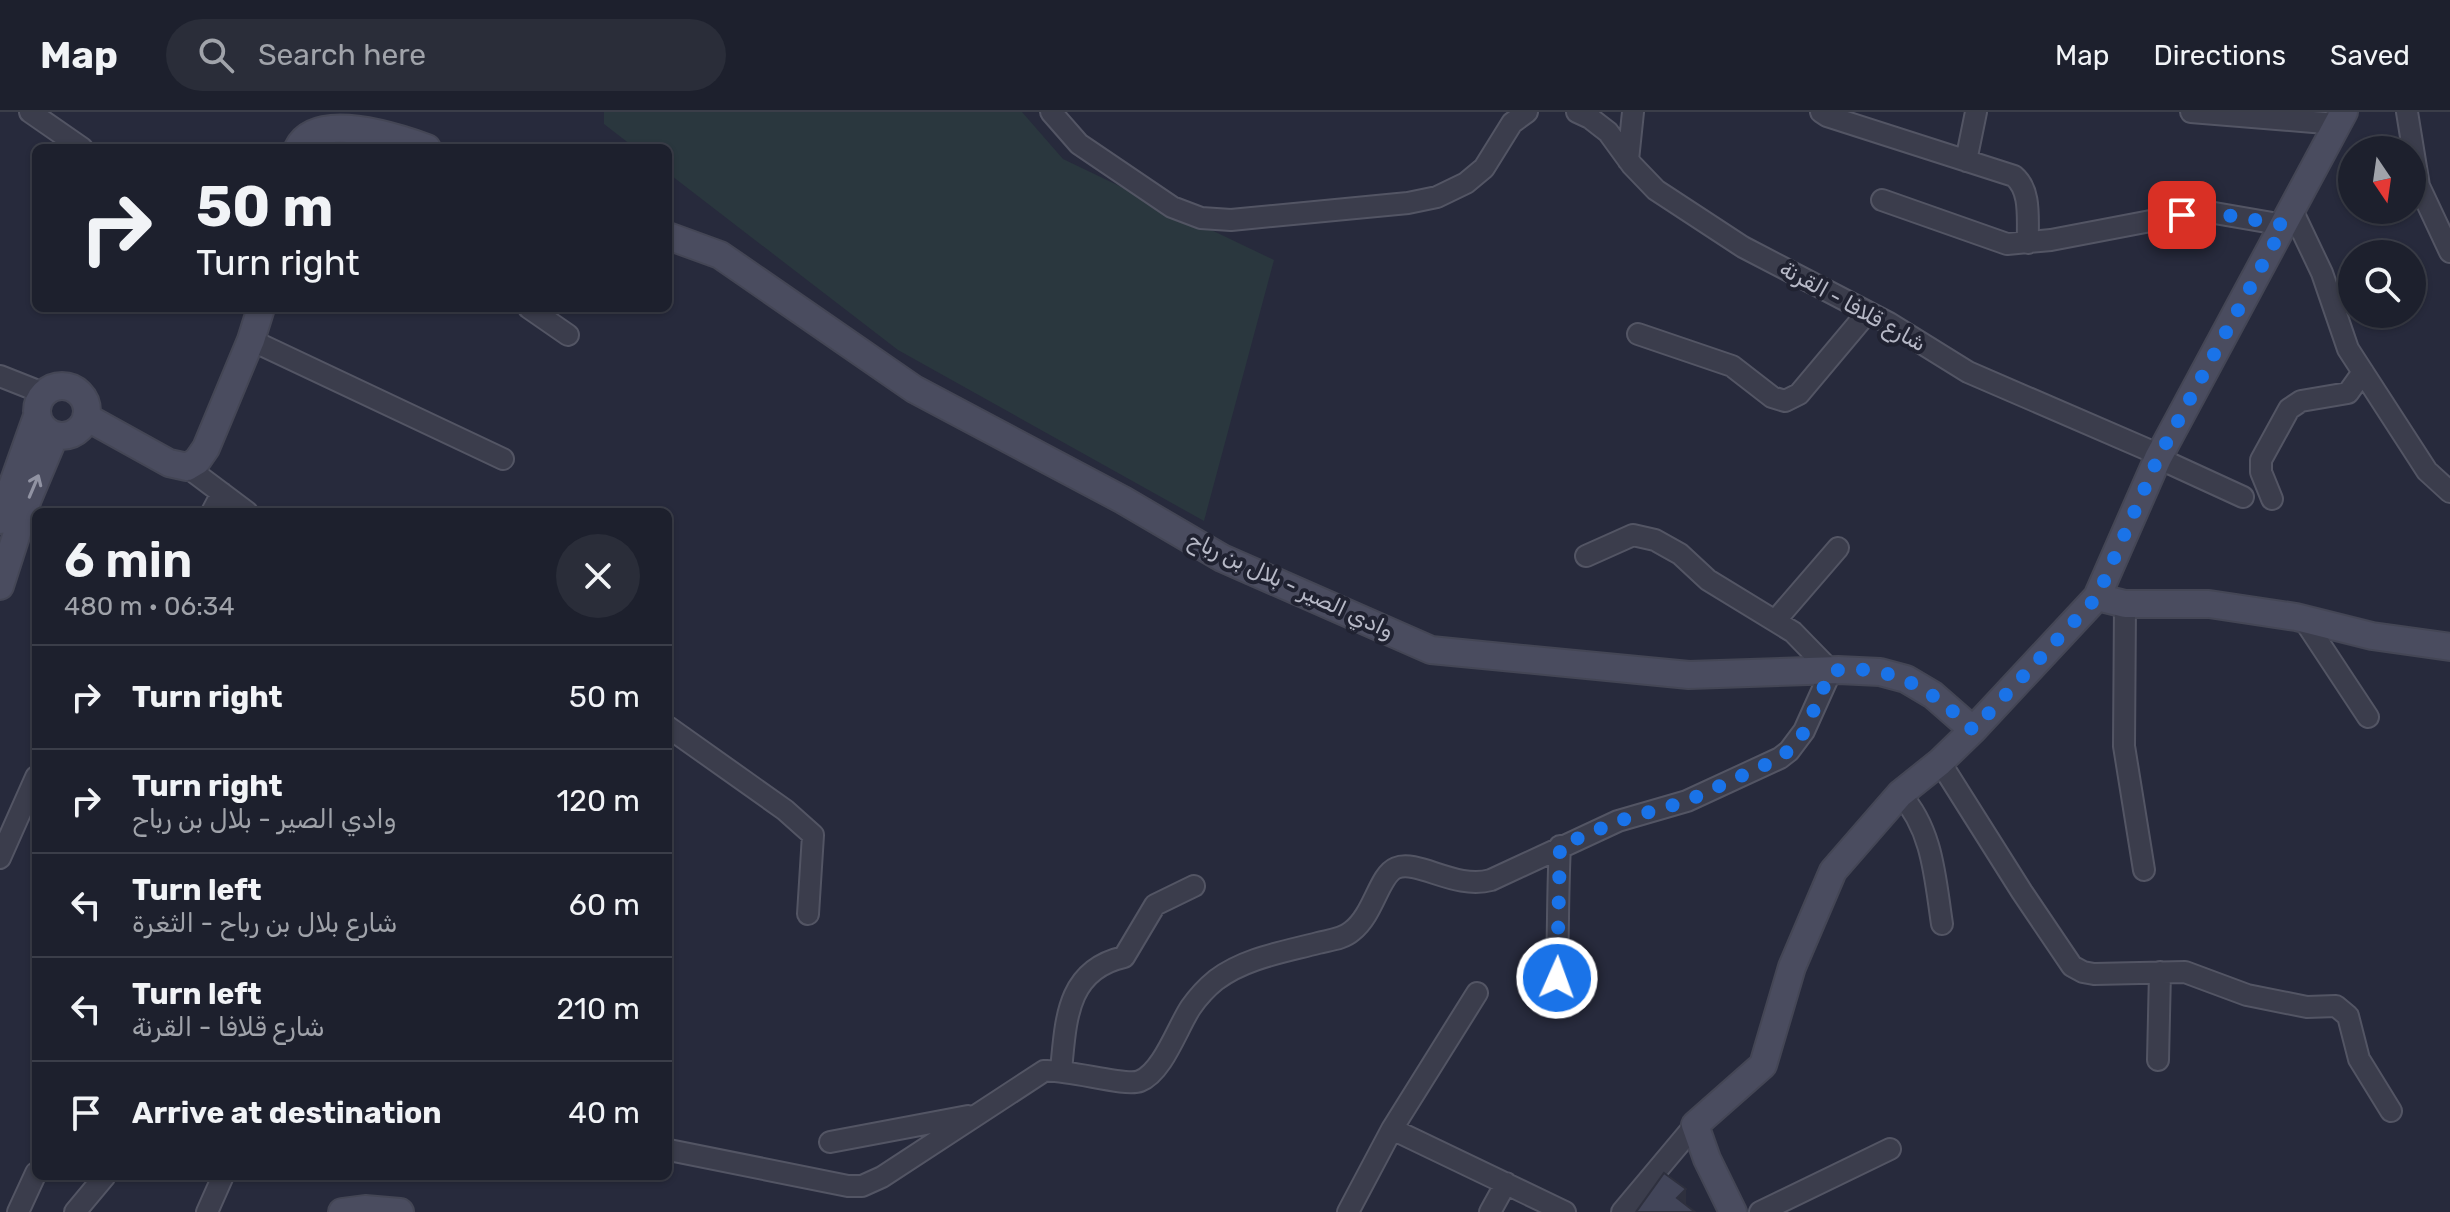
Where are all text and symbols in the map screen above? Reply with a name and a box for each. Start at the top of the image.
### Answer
search box [166,19,726,91]
text: Map [40,32,118,78]
icon: search [194,33,238,77]
text: Search here [258,37,426,73]
text: Map [2055,39,2109,72]
text: Directions [2153,39,2286,72]
text: Saved [2330,39,2410,72]
north arrow [2338,136,2426,224]
map controls [2338,136,2426,328]
text: 50 m [196,174,333,240]
icon: right [64,176,168,280]
pin [2148,181,2216,249]
icon: arrive [2160,193,2204,237]
button: search [2338,240,2426,328]
text: Turn right [196,241,360,284]
street label: شارع قلافا - القرنة [1774,255,1931,359]
one-way arrow [27,474,42,499]
street label: وادي الصير - بلال بن رباح [1183,525,1398,646]
text: 6 min [64,532,192,589]
button: close [556,534,640,618]
text: 480 m · 06:34 [64,591,235,622]
icon: right [64,675,108,719]
text: Turn right [132,679,283,715]
text: 50 m [569,679,640,715]
text: Turn right [132,768,283,804]
icon: right [64,779,108,823]
text: 120 m [556,783,640,819]
text: وادي الصير - بلال بن رباح [132,804,396,835]
text: Turn left [132,872,262,908]
icon: left [64,883,108,927]
text: 60 m [569,887,640,923]
text: شارع بلال بن رباح - الثغرة [132,908,398,939]
position arrow [1515,936,1599,1020]
text: Turn left [132,976,262,1012]
icon: left [64,987,108,1031]
text: 210 m [556,991,640,1027]
text: شارع قلافا - القرنة [132,1012,325,1043]
icon: arrive [64,1091,108,1135]
text: Arrive at destination [132,1095,442,1131]
text: 40 m [568,1095,640,1131]

